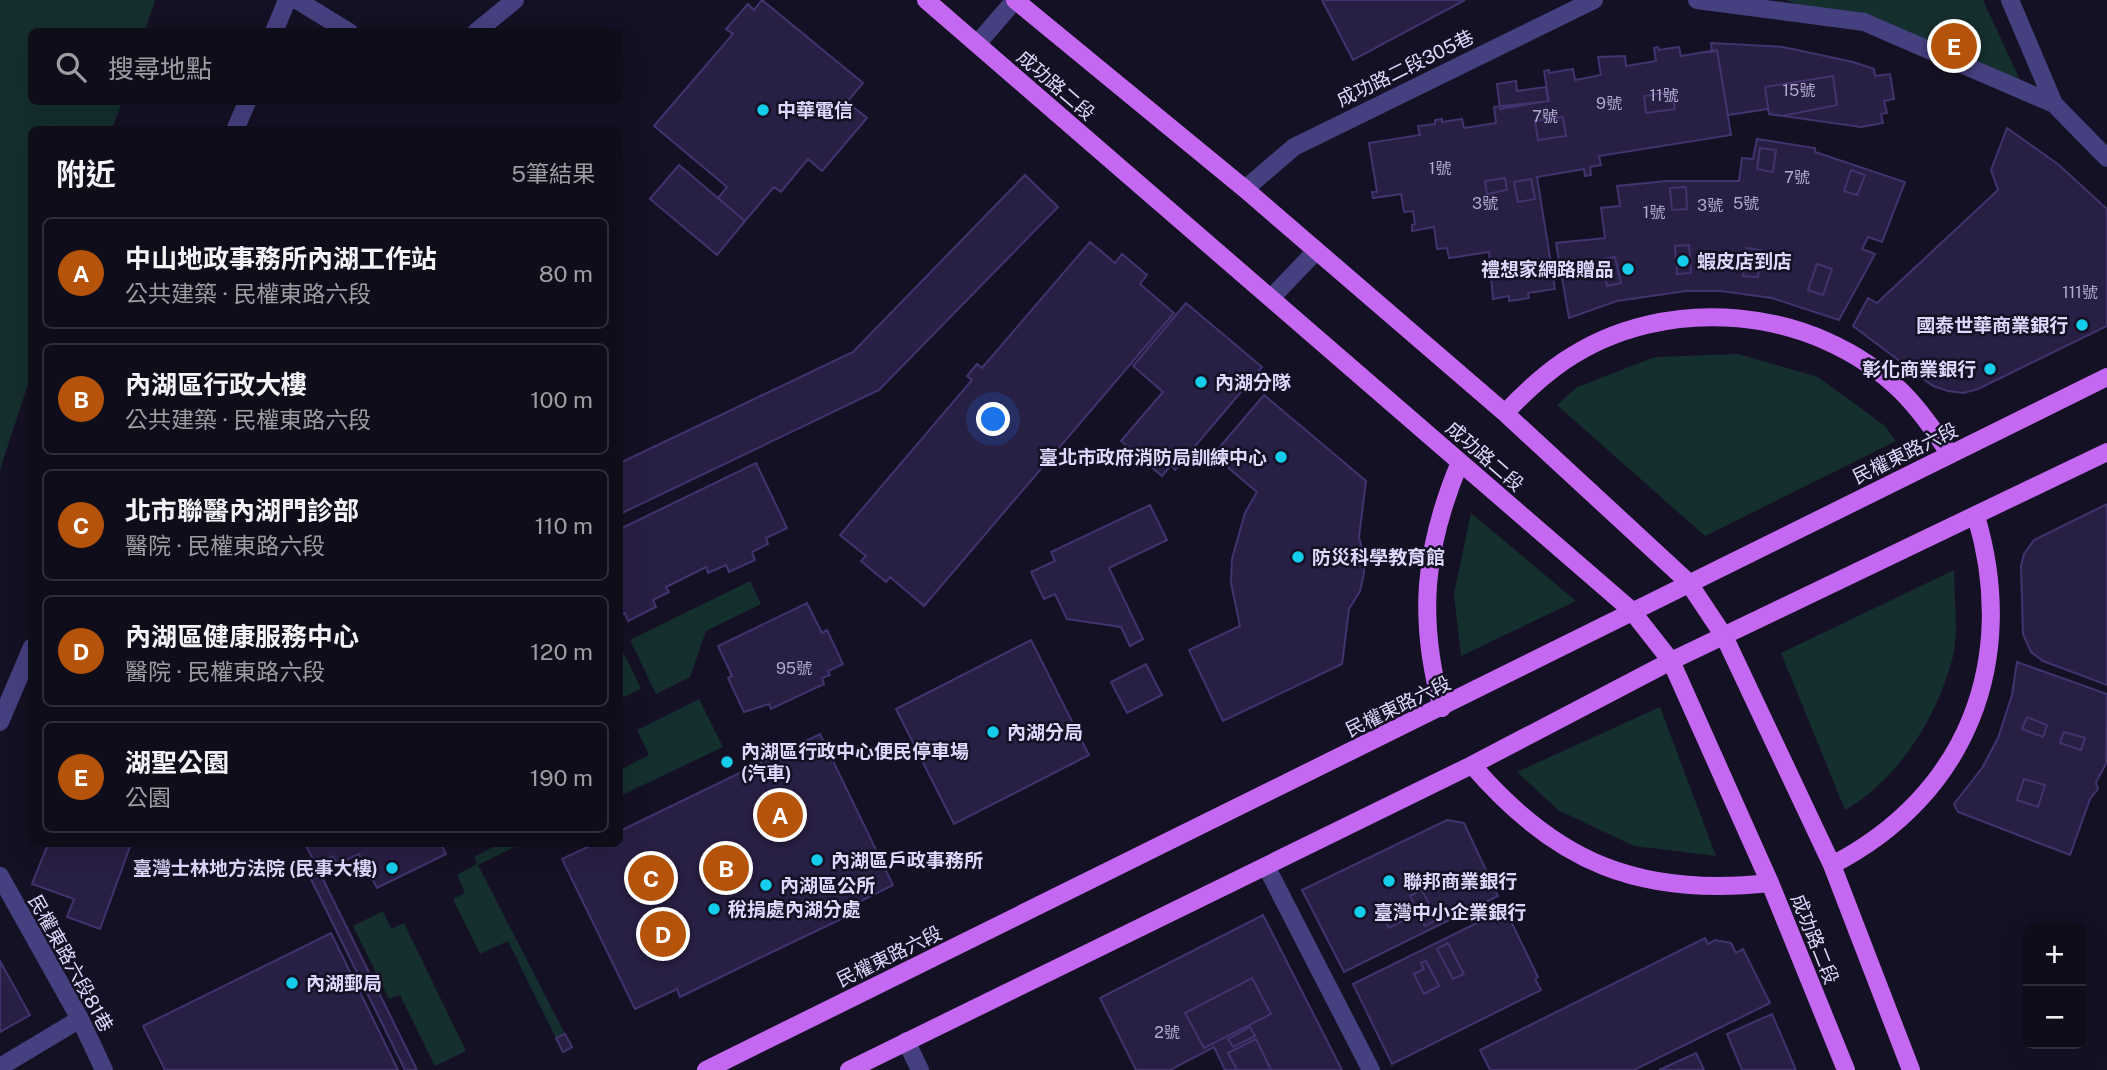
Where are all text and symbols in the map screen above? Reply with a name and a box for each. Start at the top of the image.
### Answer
pin: E [1931,20,1977,72]
street label: 成功路二段305巷 [1333,25,1477,111]
search box [28,28,623,105]
street label: 成功路二段 [1013,46,1099,124]
icon: search [52,48,90,86]
text: 搜尋地點 [108,53,212,84]
house number: 15號 [1783,81,1815,100]
house number: 11號 [1649,86,1679,105]
house number: 9號 [1596,94,1622,113]
place label: 中華電信 [777,99,853,121]
marker: 中華電信 [755,102,771,118]
house number: 7號 [1532,107,1558,126]
text: 附近 [56,156,116,192]
house number: 1號 [1429,159,1451,178]
text: 5筆結果 [511,160,595,187]
house number: 7號 [1784,168,1810,187]
house number: 3號 [1472,194,1498,213]
house number: 5號 [1733,194,1759,213]
house number: 3號 [1697,196,1723,215]
house number: 1號 [1643,203,1665,222]
text: 中山地政事務所內湖工作站 [125,243,437,274]
place label: 蝦皮店到店 [1697,250,1792,272]
marker: 蝦皮店到店 [1675,253,1691,269]
place label: 禮想家網路贈品 [1481,258,1614,280]
text: A [73,260,89,287]
text: 80 m [539,260,593,287]
marker: 禮想家網路贈品 [1620,261,1636,277]
text: 公共建築 · 民權東路六段 [125,280,371,307]
house number: 111號 [2062,283,2098,302]
place label: 國泰世華商業銀行 [1916,314,2068,336]
marker: 國泰世華商業銀行 [2074,317,2090,333]
place label: 彰化商業銀行 [1862,358,1976,380]
marker: 彰化商業銀行 [1982,361,1998,377]
text: 內湖區行政大樓 [125,369,307,400]
place label: 內湖分隊 [1215,371,1291,393]
marker: 內湖分隊 [1193,374,1209,390]
text: B [73,386,89,413]
text: 100 m [530,386,593,413]
your location [976,402,1010,436]
text: 公共建築 · 民權東路六段 [125,406,371,433]
street label: 成功路二段 [1442,417,1528,495]
street label: 民權東路六段 [1849,418,1961,488]
place label: 臺北市政府消防局訓練中心 [1039,446,1267,468]
marker: 臺北市政府消防局訓練中心 [1273,449,1289,465]
text: 北市聯醫內湖門診部 [125,495,359,526]
text: C [73,512,89,539]
text: 110 m [535,512,593,539]
text: 醫院 · 民權東路六段 [125,532,325,559]
place label: 防災科學教育館 [1312,546,1445,568]
marker: 防災科學教育館 [1290,549,1306,565]
text: 內湖區健康服務中心 [125,621,359,652]
text: D [73,638,89,665]
text: 120 m [530,638,593,665]
text: 醫院 · 民權東路六段 [125,658,325,685]
house number: 95號 [776,659,812,678]
street label: 民權東路六段 [1342,671,1454,741]
place label: 內湖分局 [1007,721,1083,743]
marker: 內湖分局 [985,724,1001,740]
place label: 內湖區行政中心便民停車場 (汽車) [741,740,969,784]
text: 湖聖公園 [125,747,229,778]
marker: 內湖區行政中心便民停車場 (汽車) [719,754,735,770]
text: E [74,764,88,791]
text: 190 m [530,764,593,791]
text: 公園 [125,784,171,811]
pin: A [757,789,803,841]
pin: B [703,842,749,894]
place label: 內湖區戶政事務所 [831,849,983,871]
pin: C [628,852,674,904]
marker: 內湖區戶政事務所 [809,852,825,868]
place label: 臺灣士林地方法院 (民事大樓) [133,857,378,879]
marker: 臺灣士林地方法院 (民事大樓) [384,860,400,876]
place label: 聯邦商業銀行 [1403,870,1517,892]
marker: 聯邦商業銀行 [1381,873,1397,889]
place label: 內湖區公所 [780,874,875,896]
marker: 內湖區公所 [758,877,774,893]
street label: 民權東路六段81巷 [24,891,118,1035]
street label: 成功路二段 [1787,891,1843,987]
place label: 稅捐處內湖分處 [728,898,861,920]
marker: 稅捐處內湖分處 [706,901,722,917]
place label: 臺灣中小企業銀行 [1374,901,1526,923]
marker: 臺灣中小企業銀行 [1352,904,1368,920]
pin: D [640,908,686,960]
street label: 民權東路六段 [833,921,945,991]
map controls [2023,923,2086,1049]
button: + [2023,923,2086,986]
place label: 內湖郵局 [306,972,382,994]
marker: 內湖郵局 [284,975,300,991]
button: − [2023,986,2086,1049]
house number: 2號 [1154,1023,1180,1042]

